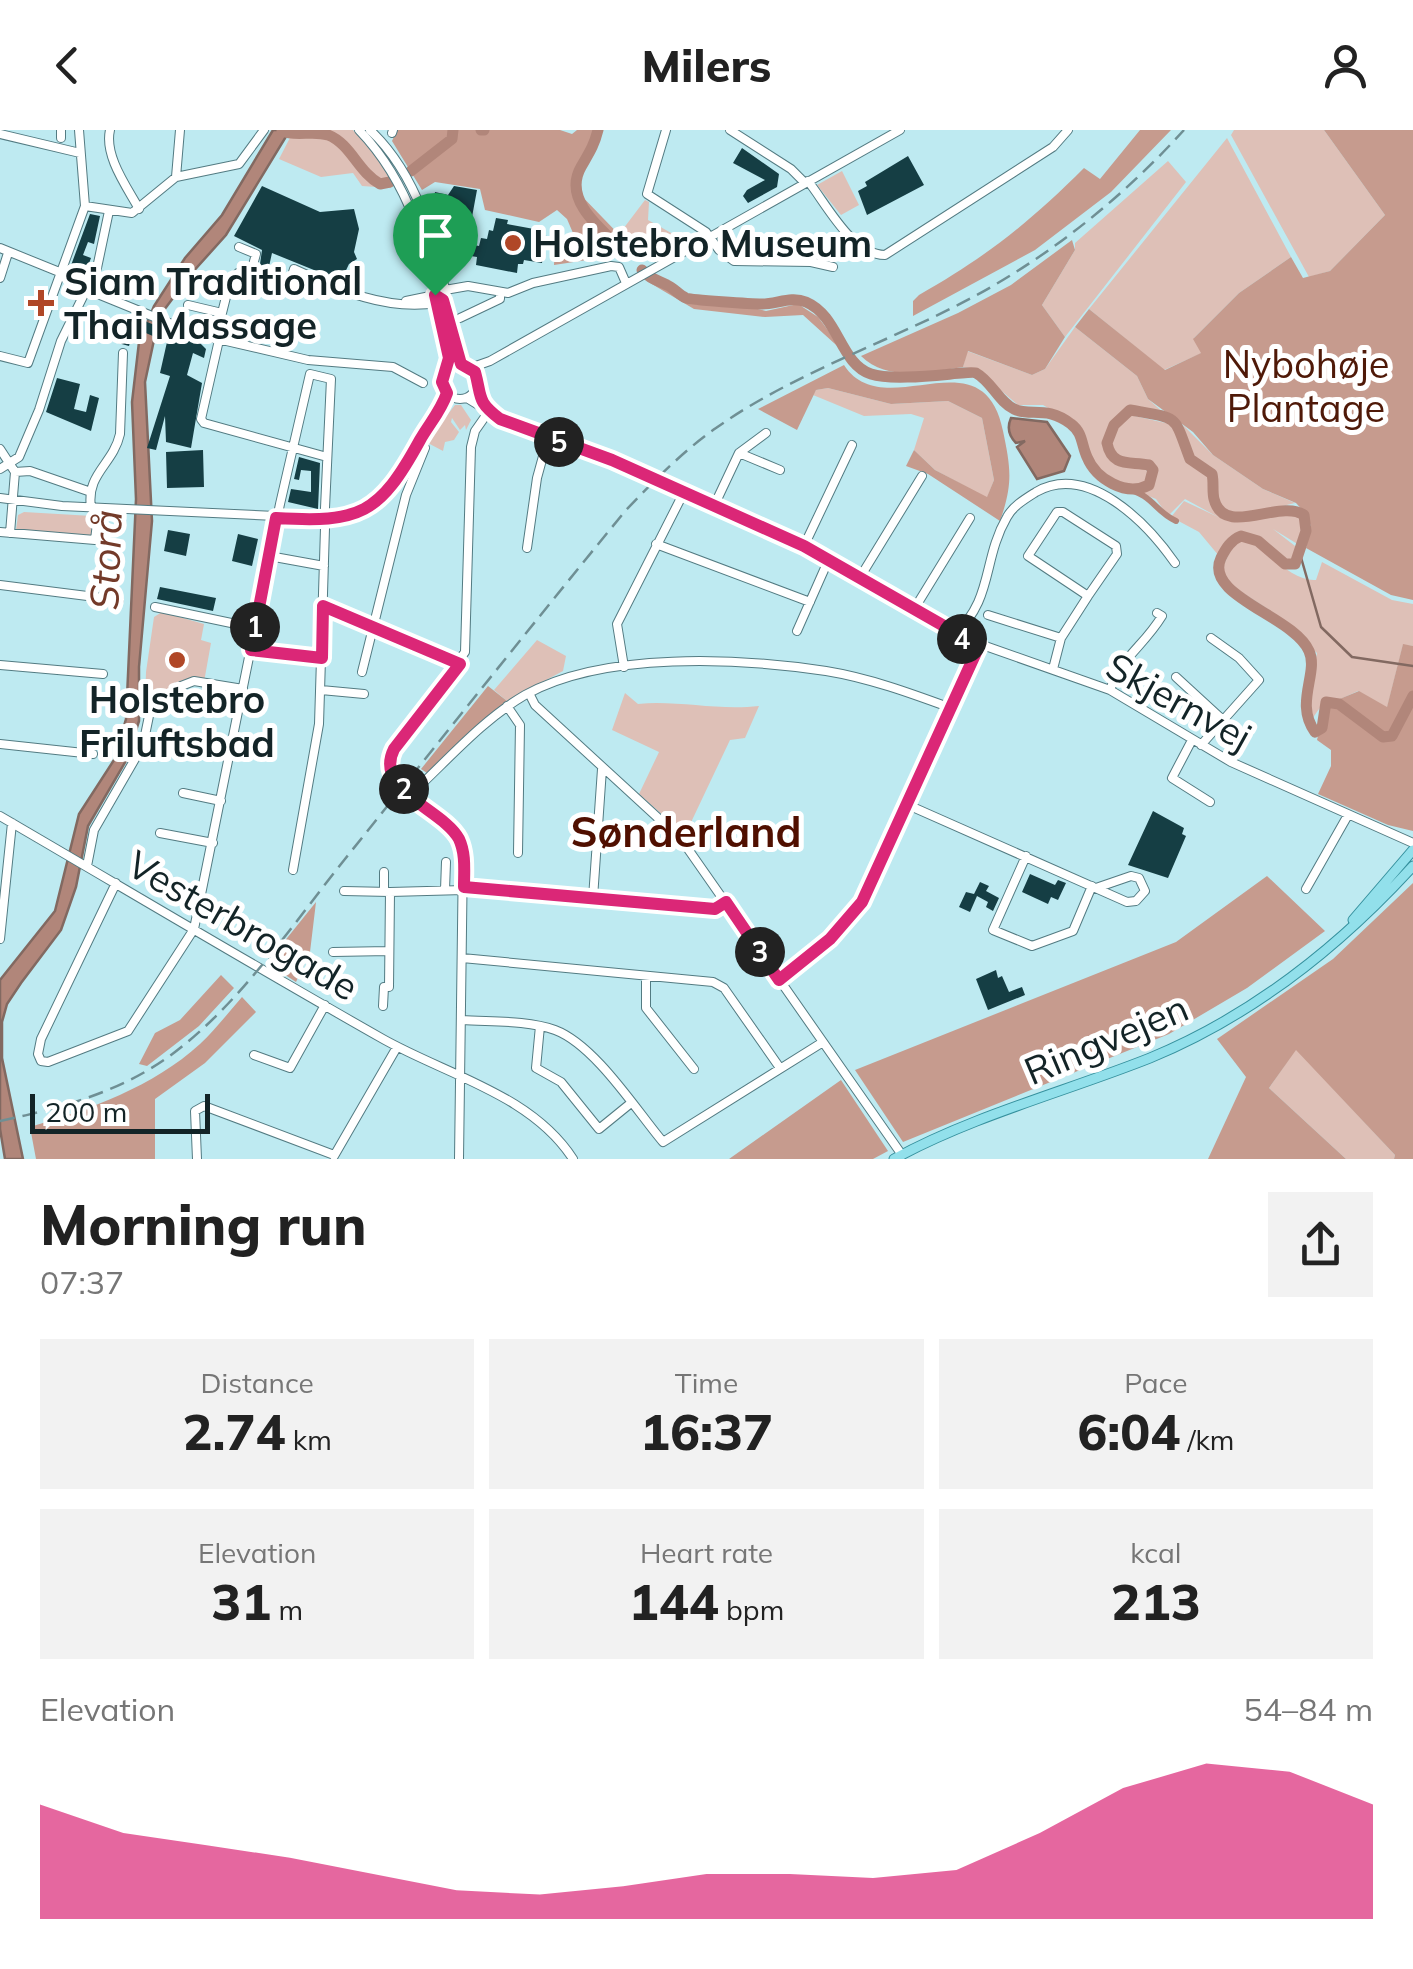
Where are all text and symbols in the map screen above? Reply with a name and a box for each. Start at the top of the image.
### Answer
text: Milers [642,37,771,93]
icon: back [40,38,95,93]
icon: person [1318,38,1373,93]
pin [393,193,478,296]
icon: arrive [408,208,463,263]
place label: Holstebro Museum [533,219,872,267]
marker: Holstebro Museum [502,232,524,254]
place label: Siam Traditional Thai Massage [64,257,362,349]
marker: Siam Traditional Thai Massage [28,290,54,316]
park label: Nybohøje Plantage [1223,340,1389,432]
pin: 5 [534,417,584,467]
text: 5 [551,424,567,459]
water label: Storå [78,509,132,611]
pin: 1 [230,602,280,652]
text: 1 [247,609,263,644]
pin: 4 [937,614,987,664]
text: 4 [954,621,970,656]
street label: Skjernvej [1098,642,1260,760]
marker: Holstebro Friluftsbad [166,649,188,671]
place label: Holstebro Friluftsbad [79,675,275,767]
pin: 2 [379,764,429,814]
text: 2 [396,771,412,806]
district label: Sønderland [570,805,802,858]
street label: Vesterbrogade [119,840,367,1010]
pin: 3 [735,927,785,977]
text: 3 [752,934,768,969]
street label: Ringvejen [1017,983,1195,1095]
scale bar [30,1089,210,1134]
text: 200 m [45,1094,127,1129]
text: Morning run [40,1190,367,1259]
button: share [1268,1192,1373,1297]
text: 07:37 [40,1262,124,1302]
text: Distance [201,1365,314,1400]
text: Time [675,1365,738,1400]
text: Pace [1124,1365,1187,1400]
text: 2.74 [183,1400,286,1463]
text: 16:37 [640,1400,773,1463]
text: 6:04 [1077,1400,1180,1463]
text: km [286,1422,332,1457]
text: /km [1180,1422,1234,1457]
text: Elevation [198,1535,316,1570]
text: Heart rate [640,1535,773,1570]
text: kcal [1130,1535,1181,1570]
text: 31 [211,1570,271,1633]
text: 144 [629,1570,719,1633]
text: 213 [1111,1570,1201,1633]
text: m [271,1592,303,1627]
text: bpm [719,1592,784,1627]
text: Elevation [40,1689,175,1729]
text: 54–84 m [1244,1689,1373,1729]

